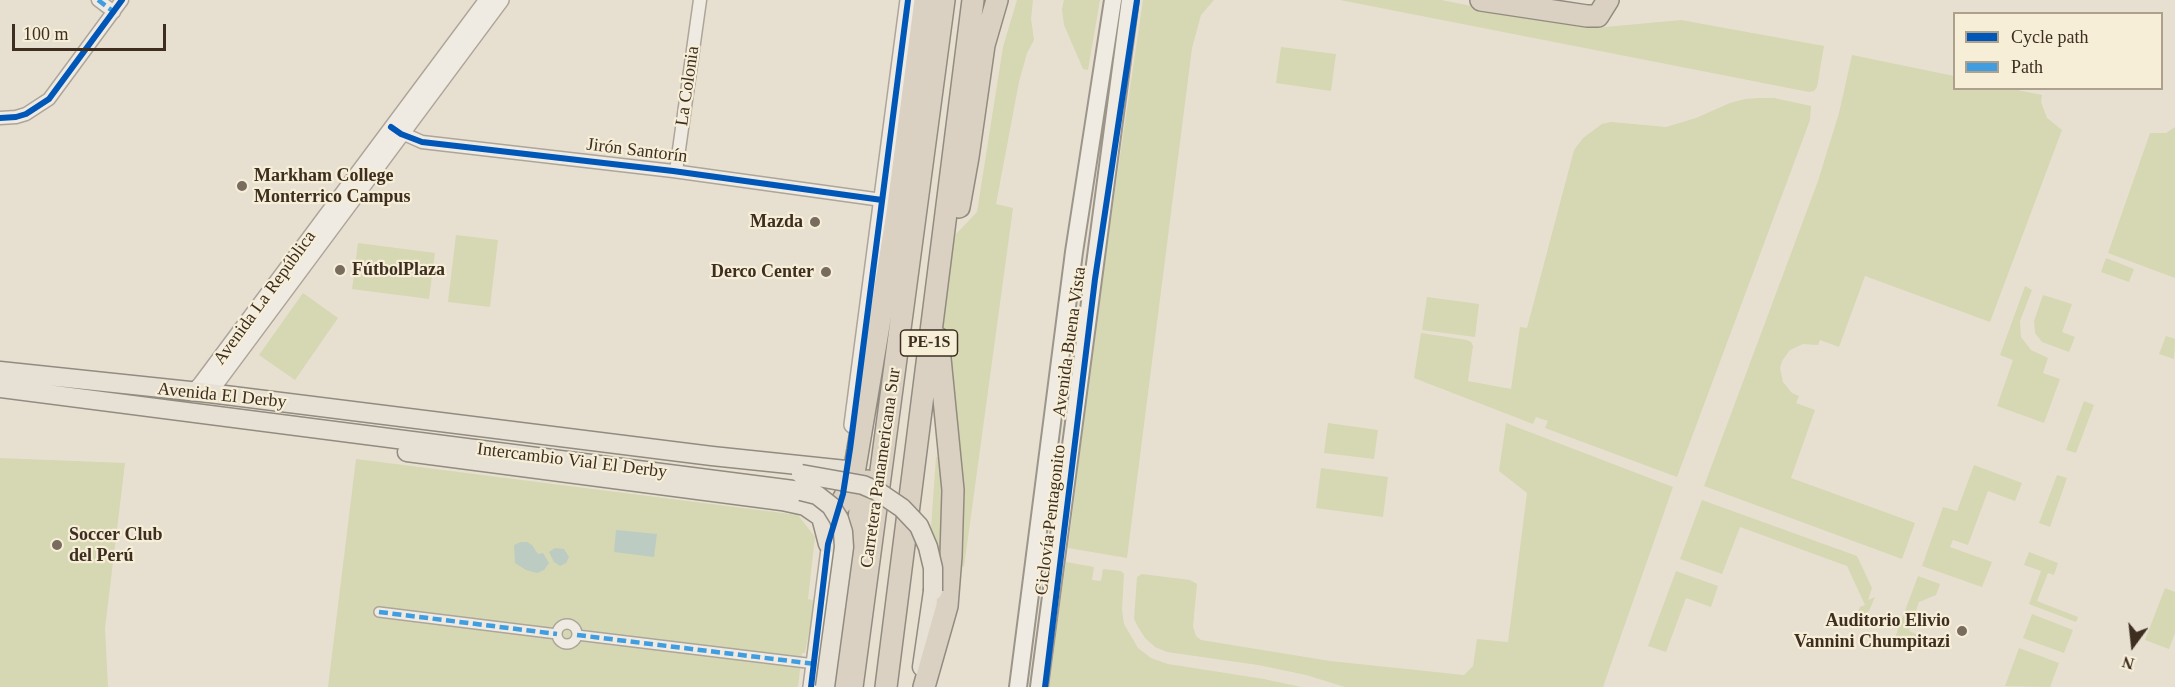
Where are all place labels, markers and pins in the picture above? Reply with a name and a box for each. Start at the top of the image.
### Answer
place label: Markham College Monterrico Campus [254,165,410,207]
marker: Markham College Monterrico Campus [235,179,249,193]
place label: Mazda [750,211,803,233]
marker: Mazda [808,215,822,229]
place label: FútbolPlaza [352,259,445,281]
place label: Derco Center [711,261,814,283]
marker: FútbolPlaza [333,263,347,277]
marker: Derco Center [819,265,833,279]
place label: Soccer Club del Perú [69,524,162,566]
marker: Soccer Club del Perú [50,538,64,552]
place label: Auditorio Elivio Vannini Chumpitazi [1794,610,1950,652]
marker: Auditorio Elivio Vannini Chumpitazi [1955,624,1969,638]

